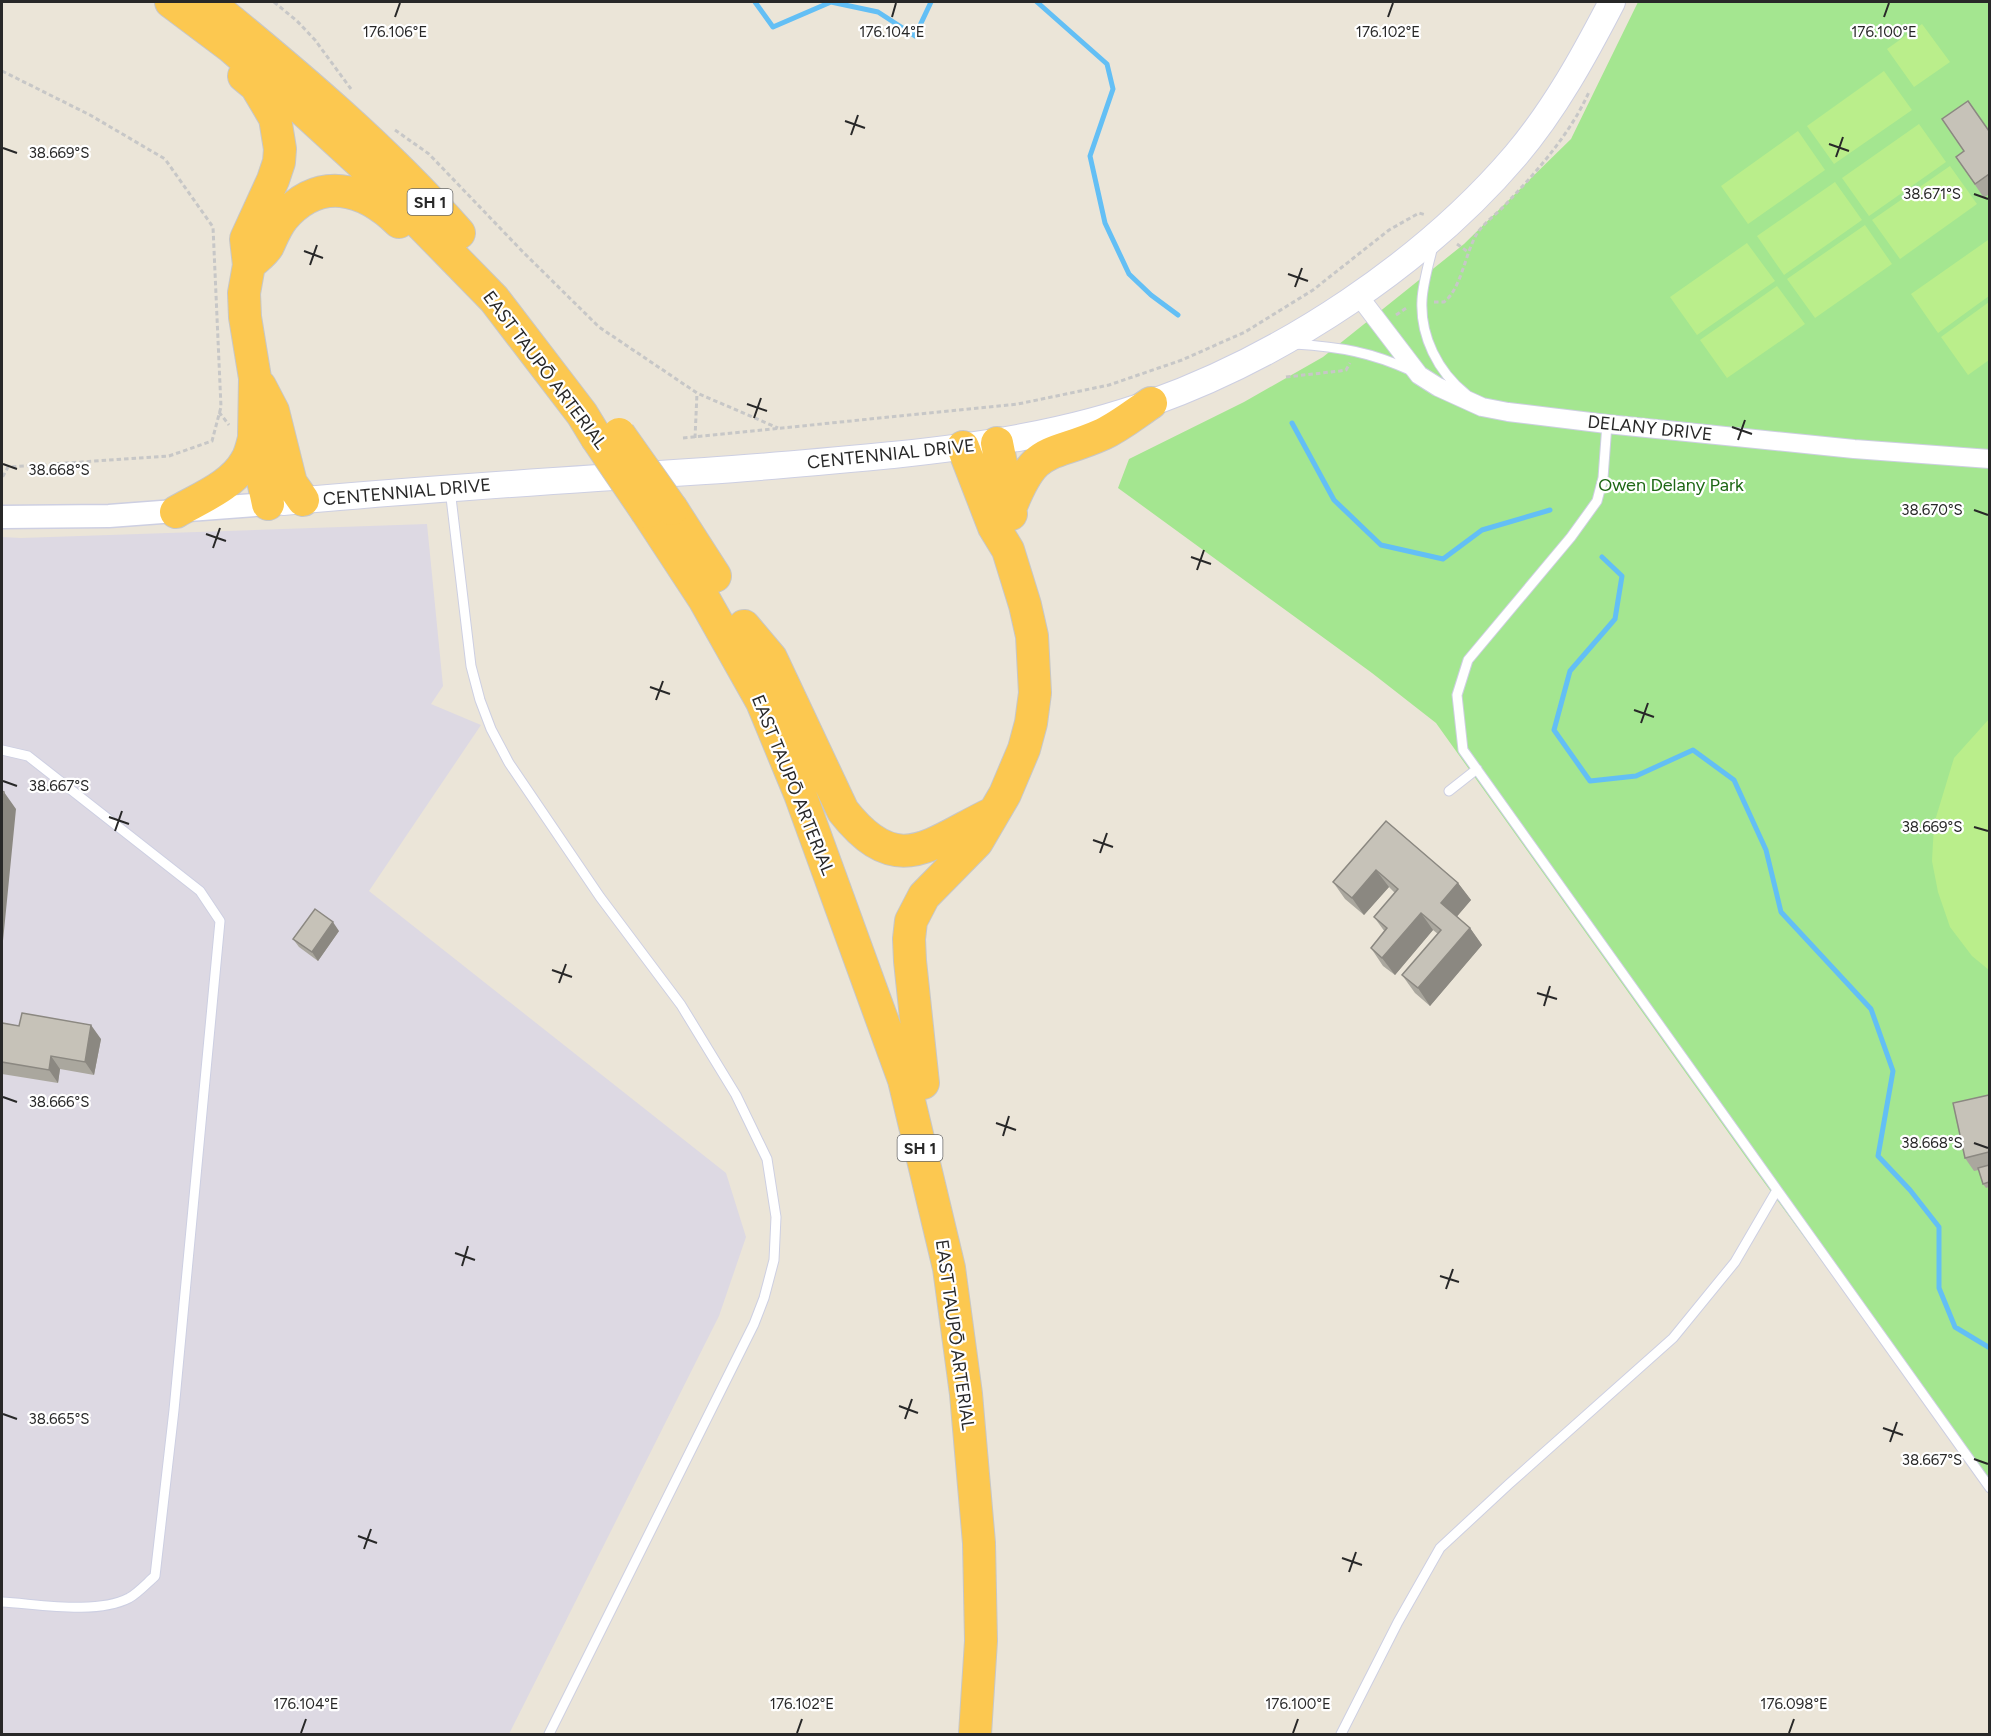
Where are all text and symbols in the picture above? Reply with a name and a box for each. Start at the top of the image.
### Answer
text: 176.106°E [363,23,427,41]
text: 176.104°E [859,23,925,41]
text: 176.102°E [1356,23,1420,41]
text: 176.100°E [1851,23,1917,41]
text: 38.669°S [29,144,89,162]
text: 38.671°S [1903,185,1961,203]
road number: SH 1 [408,189,452,215]
street label: EAST TAUPŌ ARTERIAL [478,287,612,454]
street label: DELANY DRIVE [1586,411,1714,445]
street label: CENTENNIAL DRIVE [806,434,976,474]
text: 38.668°S [28,461,90,479]
street label: CENTENNIAL DRIVE [322,474,492,510]
park label: Owen Delany Park [1598,474,1744,496]
text: 38.670°S [1901,501,1963,519]
street label: EAST TAUPŌ ARTERIAL [747,692,839,879]
text: 38.667°S [29,777,89,795]
text: 38.669°S [1902,818,1962,836]
text: 38.666°S [29,1093,89,1111]
text: 38.668°S [1901,1134,1963,1152]
road number: SH 1 [898,1135,942,1161]
street label: EAST TAUPŌ ARTERIAL [931,1238,979,1432]
text: 38.665°S [29,1410,89,1428]
text: 38.667°S [1902,1451,1962,1469]
text: 176.104°E [273,1695,339,1713]
text: 176.102°E [770,1695,834,1713]
text: 176.100°E [1265,1695,1331,1713]
text: 176.098°E [1760,1695,1828,1713]

